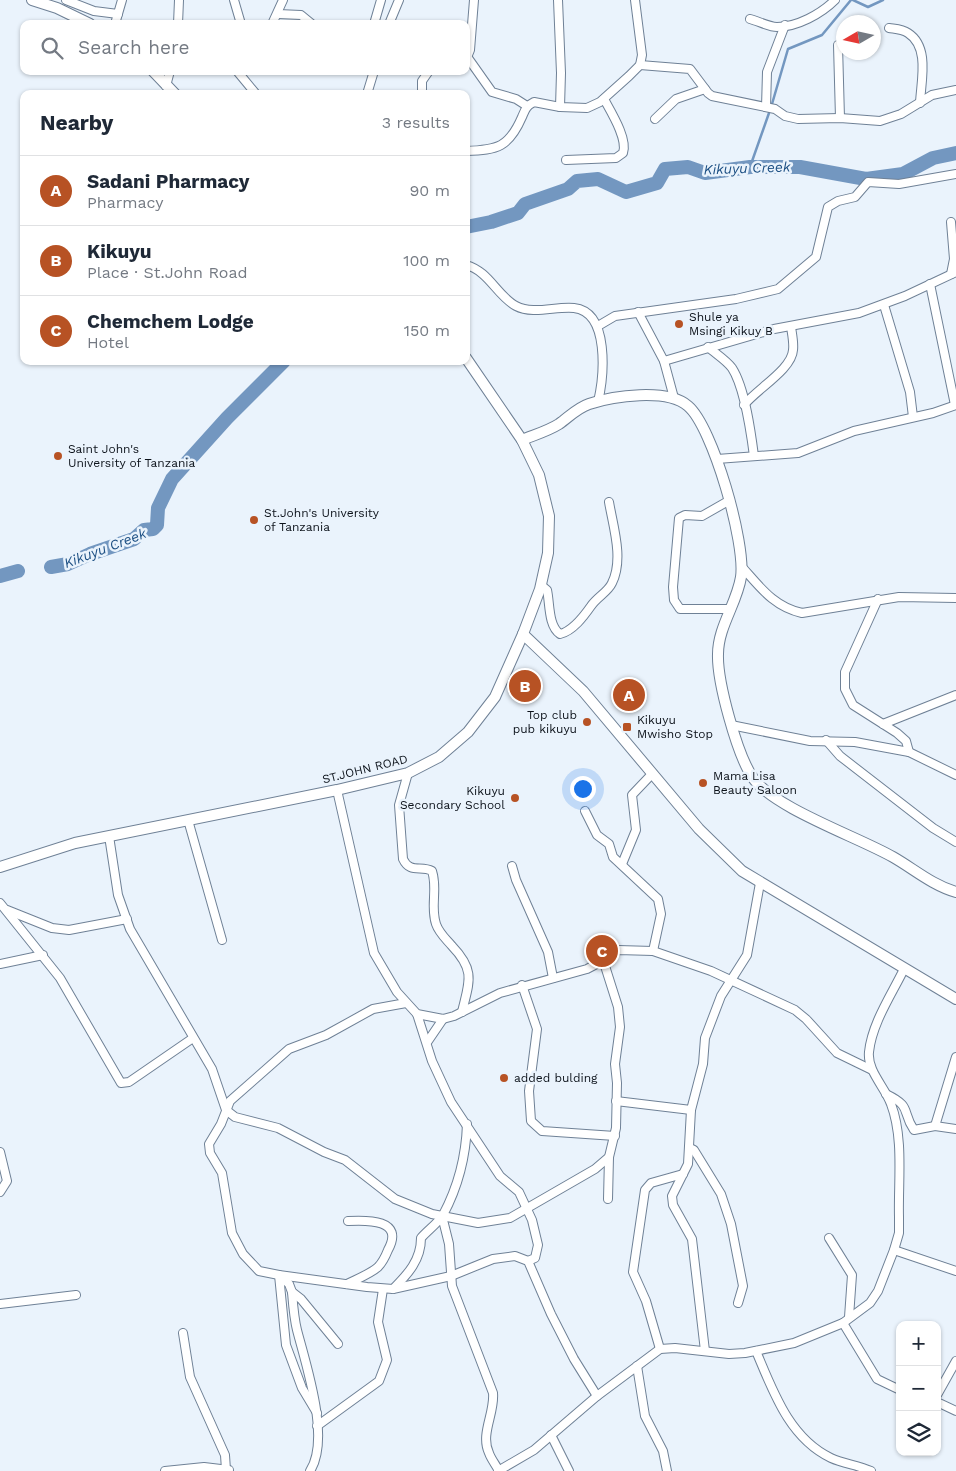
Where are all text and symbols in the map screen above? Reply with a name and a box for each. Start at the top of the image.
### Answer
north arrow [836,15,881,60]
search box [20,20,470,75]
icon: search [38,34,66,62]
text: Search here [78,36,189,59]
text: Nearby [40,110,113,135]
text: 3 results [382,113,450,132]
water label: Kikuyu Creek [703,158,791,178]
text: Sadani Pharmacy [87,170,250,193]
text: A [51,181,61,200]
text: 90 m [409,181,450,200]
text: Pharmacy [87,193,163,212]
text: Kikuyu [87,240,152,263]
text: B [51,251,61,270]
text: 100 m [403,251,450,270]
text: Place · St.John Road [87,263,248,282]
text: Chemchem Lodge [87,310,254,333]
place label: Shule ya Msingi Kikuy B [689,310,773,338]
marker: Shule ya Msingi Kikuy B [673,318,685,330]
text: C [51,321,61,340]
text: 150 m [404,321,450,340]
text: Hotel [87,333,129,352]
place label: Saint John's University of Tanzania [68,442,196,470]
marker: Saint John's University of Tanzania [52,450,64,462]
place label: St.John's University of Tanzania [264,506,380,534]
marker: St.John's University of Tanzania [248,514,260,526]
water label: Kikuyu Creek [62,525,149,571]
pin: B [509,667,541,705]
pin: A [613,676,645,714]
place label: Top club pub kikuyu [513,708,577,736]
place label: Kikuyu Mwisho Stop [637,713,713,741]
marker: Top club pub kikuyu [581,716,593,728]
marker: Kikuyu Mwisho Stop [621,721,633,733]
street label: ST.JOHN ROAD [321,752,409,786]
place label: Mama Lisa Beauty Saloon [713,769,797,797]
your location [570,776,596,802]
marker: Mama Lisa Beauty Saloon [697,777,709,789]
place label: Kikuyu Secondary School [400,784,505,812]
marker: Kikuyu Secondary School [509,792,521,804]
pin: C [586,932,618,970]
place label: added bulding [514,1071,598,1085]
marker: added bulding [498,1072,510,1084]
map controls [896,1321,941,1456]
button: + [896,1321,941,1366]
button: − [896,1366,941,1411]
button: layers [896,1411,941,1456]

